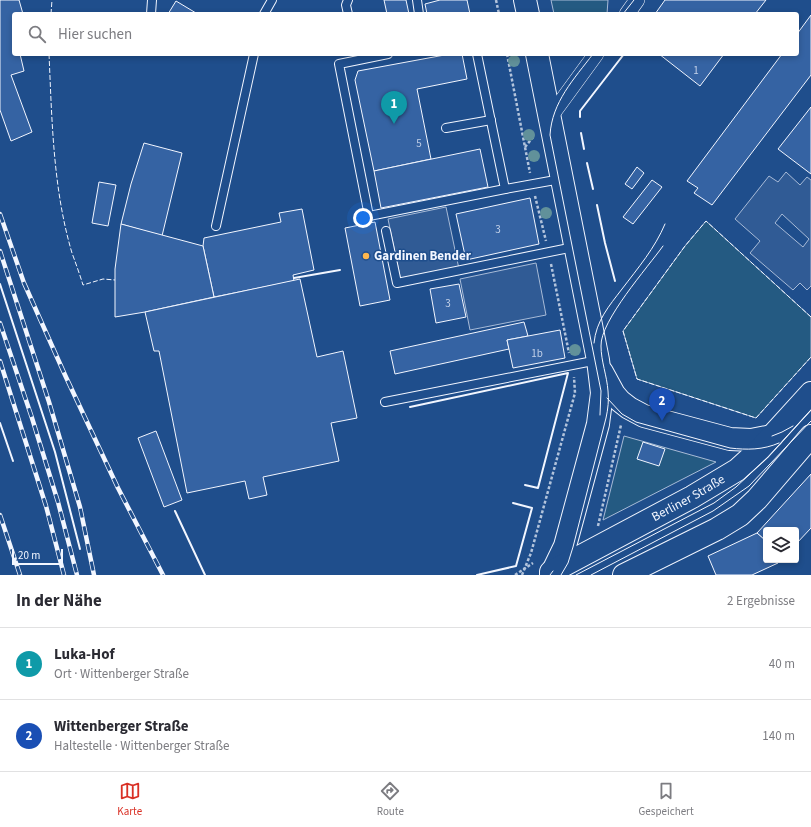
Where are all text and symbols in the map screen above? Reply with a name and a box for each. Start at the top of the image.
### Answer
search box [12,12,799,56]
icon: search [26,23,48,45]
text: Hier suchen [58,24,132,45]
house number: 1 [693,63,699,78]
pin: 1 [381,91,407,124]
house number: 5 [416,136,422,151]
your location [353,208,373,228]
house number: 3 [495,222,501,237]
place label: Gardinen Bender [374,247,472,265]
marker: Gardinen Bender [361,251,371,261]
house number: 3 [445,296,451,311]
house number: 1b [531,346,543,361]
pin: 2 [649,388,675,421]
street label: Berliner Straße [648,470,728,526]
map controls [763,527,799,563]
button: layers [763,527,799,563]
scale bar [12,547,63,566]
text: 20 m [18,548,40,563]
text: In der Nähe [16,589,102,613]
text: 2 Ergebnisse [727,592,795,610]
text: Luka-Hof [54,644,115,665]
text: 1 [26,655,32,673]
text: 40 m [769,655,795,673]
text: Ort · Wittenberger Straße [54,665,189,683]
text: Wittenberger Straße [54,716,189,737]
text: 2 [26,727,32,745]
text: 140 m [762,727,795,745]
text: Haltestelle · Wittenberger Straße [54,737,229,755]
tab: Karte [117,780,142,819]
tab: Route [377,780,404,819]
tab: Gespeichert [639,780,694,819]

